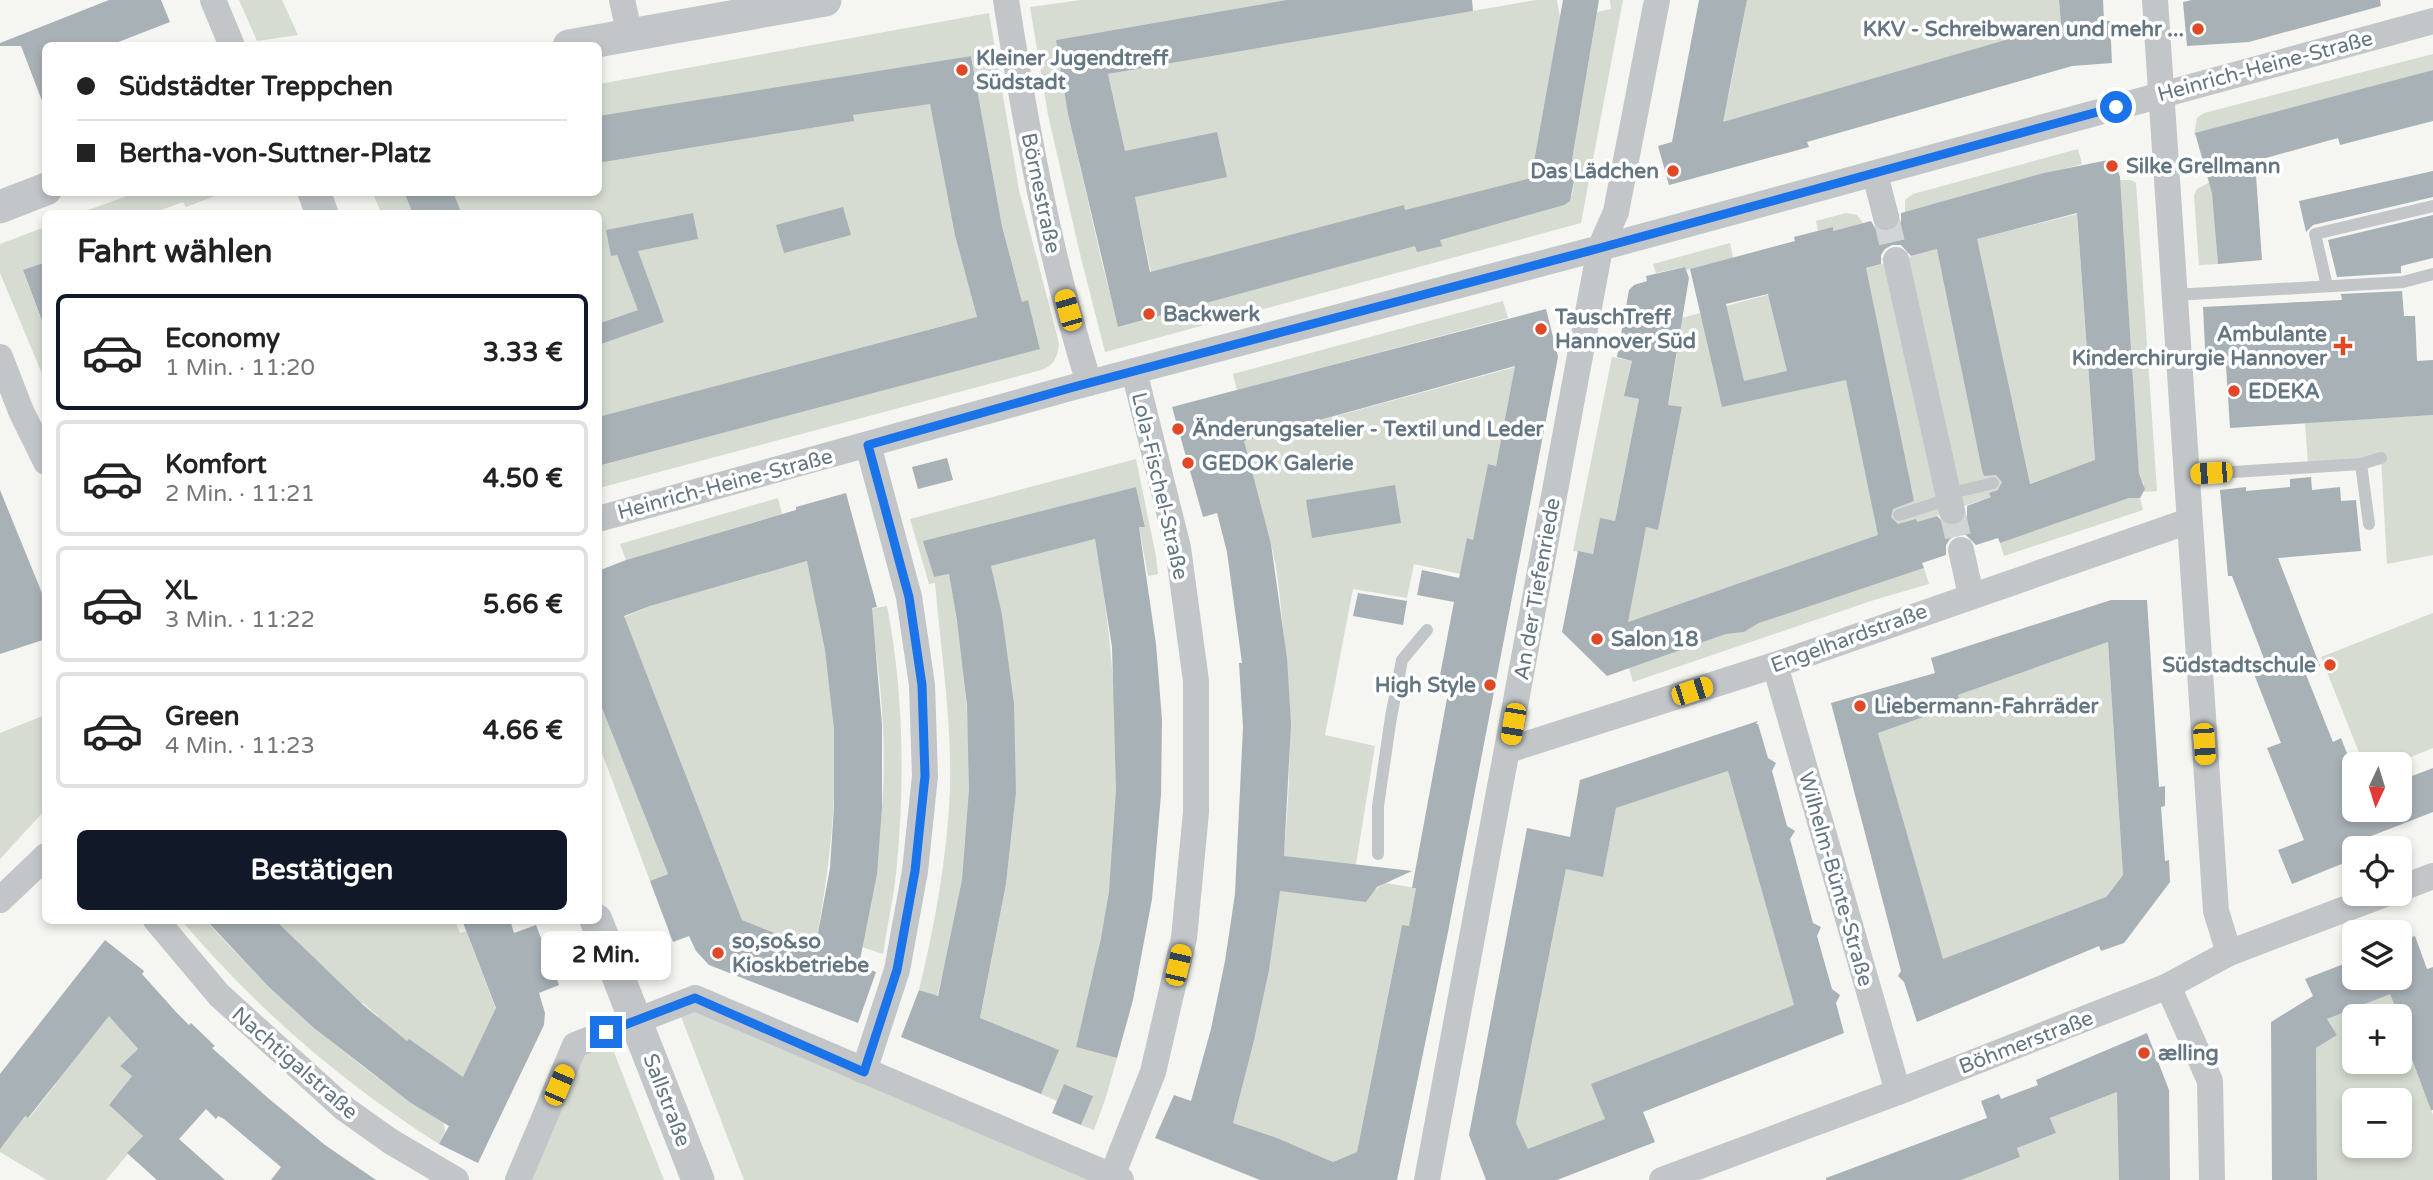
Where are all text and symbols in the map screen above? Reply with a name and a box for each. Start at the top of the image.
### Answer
place label: KKV - Schreibwaren und mehr ... [1863,17,2184,42]
marker: KKV - Schreibwaren und mehr ... [2190,21,2206,37]
street label: Heinrich-Heine-Straße [2155,26,2376,107]
place label: Kleiner Jugendtreff Südstadt [976,46,1169,95]
marker: Kleiner Jugendtreff Südstadt [954,62,970,78]
text: Südstädter Treppchen [119,71,393,102]
route start [2100,91,2132,123]
street label: Börnestraße [1016,131,1065,256]
text: Bertha-von-Suttner-Platz [119,138,431,169]
place label: Silke Grellmann [2126,154,2280,179]
marker: Silke Grellmann [2104,158,2120,174]
place label: Das Lädchen [1530,159,1659,184]
marker: Das Lädchen [1665,163,1681,179]
text: Fahrt wählen [77,233,273,271]
car [1053,287,1084,333]
place label: Backwerk [1163,302,1260,327]
place label: TauschTreff Hannover Süd [1554,305,1696,354]
marker: Backwerk [1141,306,1157,322]
icon: car [81,321,144,384]
marker: TauschTreff Hannover Süd [1533,321,1549,337]
place label: Ambulante Kinderchirurgie Hannover [2072,322,2328,371]
text: Economy [165,323,280,354]
marker: Ambulante Kinderchirurgie Hannover [2333,336,2353,356]
text: 3.33 € [483,337,563,368]
text: 1 Min. · 11:20 [165,354,315,382]
place label: EDEKA [2248,379,2320,404]
marker: EDEKA [2226,383,2242,399]
street label: Lola-Fischel-Straße [1126,390,1193,582]
place label: Änderungsatelier - Textil und Leder [1192,417,1545,442]
marker: Änderungsatelier - Textil und Leder [1170,421,1186,437]
street label: Heinrich-Heine-Straße [615,444,836,525]
icon: car [81,447,144,510]
text: Komfort [165,449,267,480]
place label: GEDOK Galerie [1202,451,1354,476]
marker: GEDOK Galerie [1180,455,1196,471]
car [2190,461,2233,485]
text: 4.50 € [483,463,563,494]
text: 2 Min. · 11:21 [165,480,315,508]
street label: An der Tiefenriede [1509,496,1566,682]
icon: car [81,573,144,636]
text: XL [165,575,197,606]
text: 5.66 € [483,589,563,620]
street label: Engelhardstraße [1768,599,1931,678]
text: 3 Min. · 11:22 [165,606,315,634]
place label: Salon 18 [1611,627,1698,652]
marker: Salon 18 [1589,631,1605,647]
place label: Südstadtschule [2162,653,2316,678]
marker: Südstadtschule [2322,657,2338,673]
place label: High Style [1375,673,1476,698]
car [1669,675,1716,707]
marker: High Style [1482,677,1498,693]
place label: Liebermann-Fahrräder [1874,694,2099,719]
marker: Liebermann-Fahrräder [1852,698,1868,714]
icon: car [81,699,144,762]
text: Green [165,701,240,732]
car [1500,701,1527,747]
text: 4.66 € [483,715,563,746]
car [2193,722,2216,766]
text: 4 Min. · 11:23 [165,732,315,760]
north arrow [2342,752,2412,822]
map controls [2342,752,2412,1158]
street label: Wilhelm-Bünte-Straße [1793,769,1878,989]
button: Bestätigen [77,830,567,910]
button: locate [2342,836,2412,906]
button: layers [2342,920,2412,990]
place label: so,so&so Kioskbetriebe [732,929,869,978]
callout: 2 Min. [541,930,671,979]
text: 2 Min. [572,941,640,969]
car [1164,942,1193,988]
marker: so,so&so Kioskbetriebe [710,945,726,961]
street label: Nachtigalstraße [227,1002,363,1125]
button: + [2342,1004,2412,1074]
street label: Böhmerstraße [1956,1005,2097,1080]
route end [590,1016,622,1048]
place label: ælling [2158,1041,2219,1066]
marker: ælling [2136,1045,2152,1061]
street label: Sallstraße [637,1050,696,1150]
car [542,1062,577,1108]
button: − [2342,1088,2412,1158]

